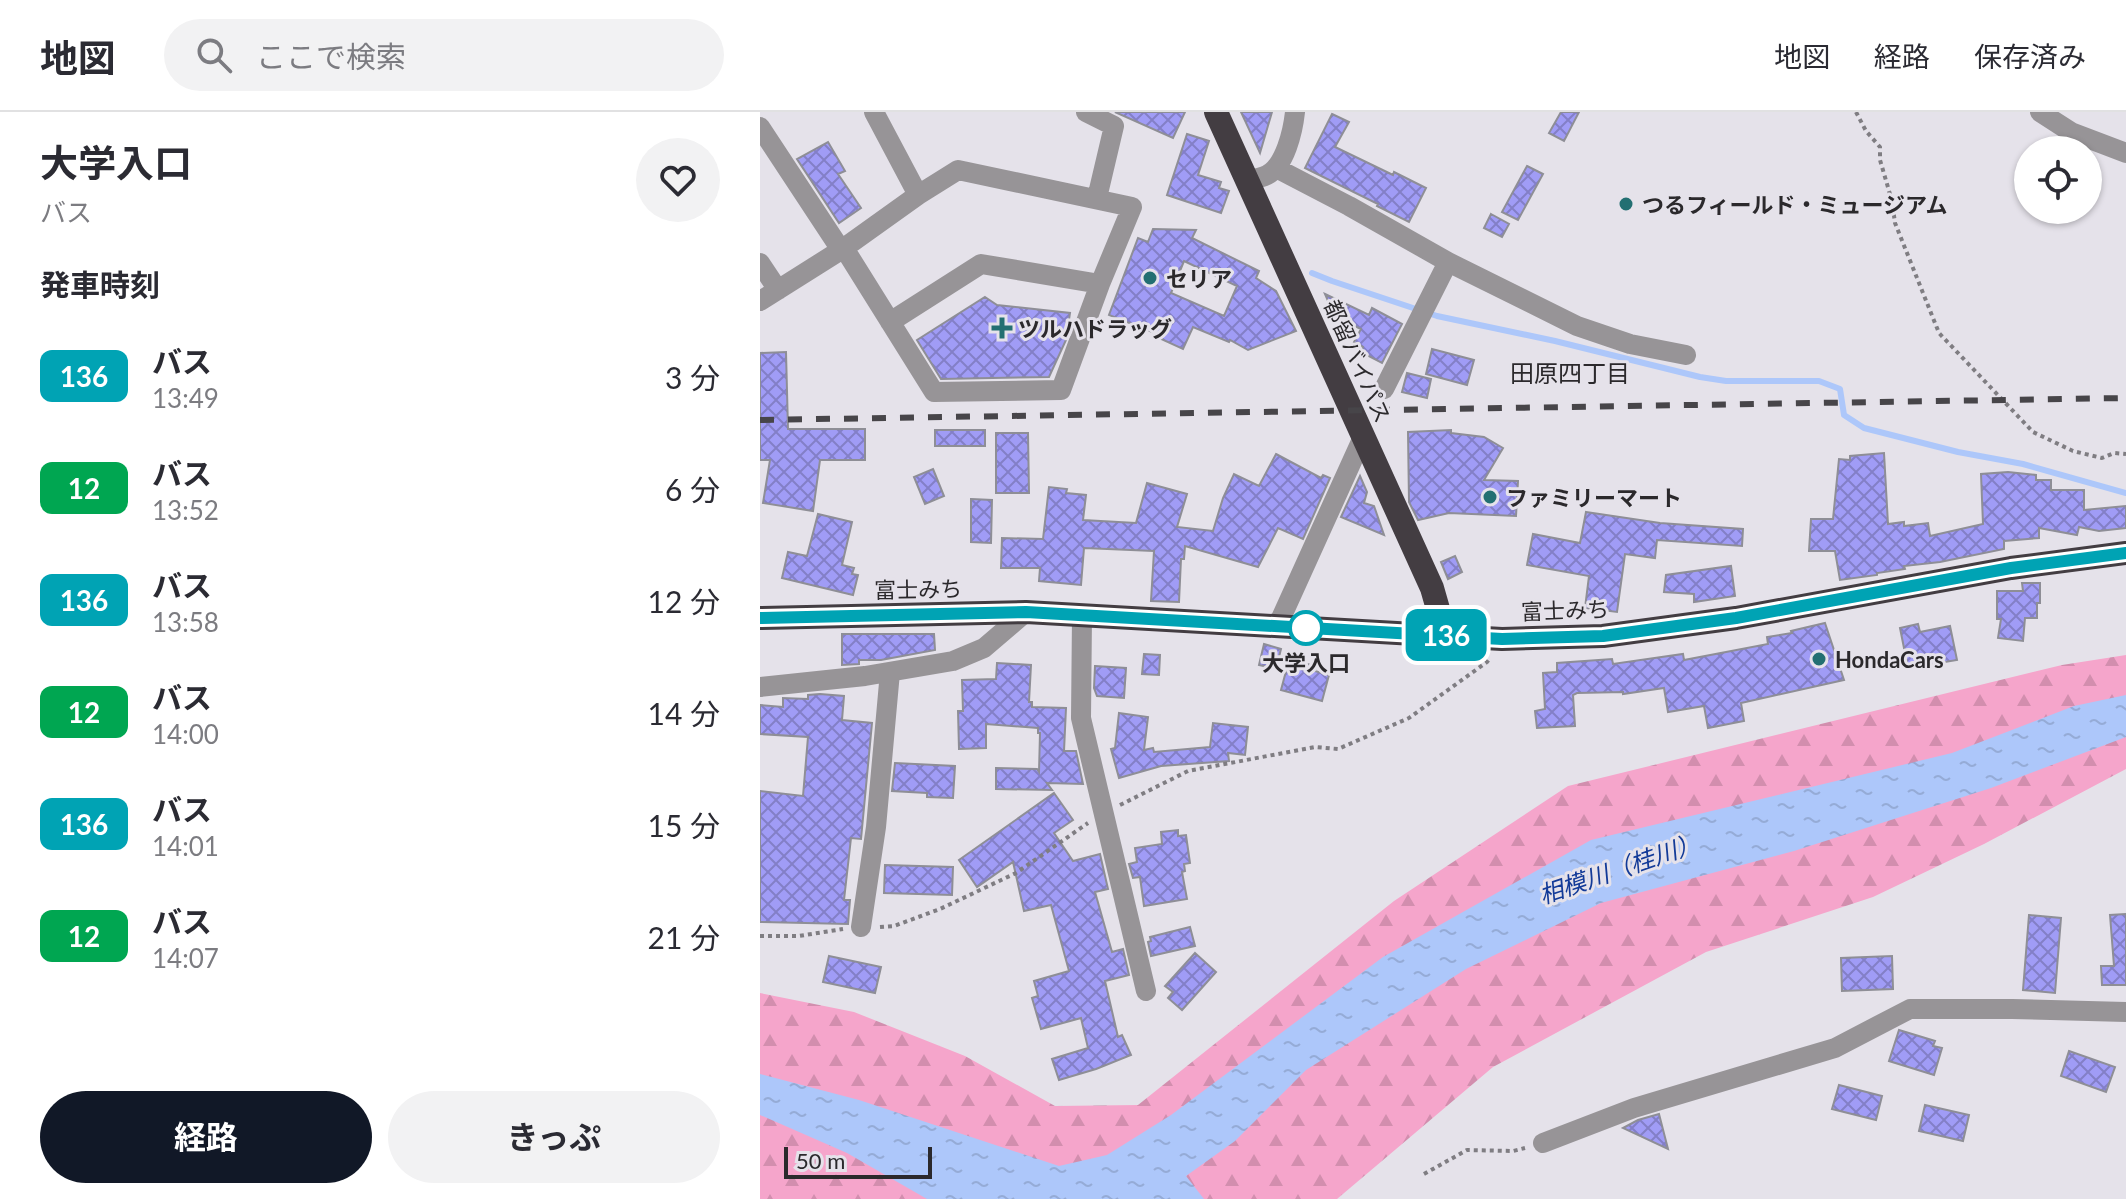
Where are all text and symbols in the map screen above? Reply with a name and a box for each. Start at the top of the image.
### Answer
search box [164,19,724,91]
icon: search [192,33,236,77]
text: 地図 [40,34,116,80]
text: ここで検索 [256,38,406,74]
text: 地図 [1774,39,1830,73]
text: 経路 [1874,39,1930,73]
text: 保存済み [1974,39,2086,73]
map controls [2014,136,2102,224]
button: locate [2014,136,2102,224]
button: heart [636,138,720,222]
text: 大学入口 [40,139,192,185]
place label: つるフィールド・ミュージアム [1642,191,1948,218]
marker: つるフィールド・ミュージアム [1617,195,1635,213]
text: バス [40,196,92,228]
place label: セリア [1166,265,1232,292]
text: 発車時刻 [40,266,160,302]
marker: セリア [1141,269,1159,287]
street label: 都留バイパス [1319,295,1397,427]
place label: ツルハドラッグ [1018,315,1172,342]
marker: ツルハドラッグ [993,319,1011,337]
text: バス [152,343,212,379]
district label: 田原四丁目 [1510,358,1630,387]
text: 136 [60,359,108,393]
text: 3 分 [665,359,720,395]
text: 13:49 [152,382,219,414]
text: バス [152,455,212,491]
text: 12 [68,471,100,505]
text: 6 分 [665,471,720,507]
place label: ファミリーマート [1506,484,1682,511]
marker: ファミリーマート [1481,488,1499,506]
text: 13:52 [152,494,219,526]
text: バス [152,567,212,603]
street label: 富士みち [874,575,962,603]
text: 136 [60,583,108,617]
text: 12 分 [648,583,720,619]
street label: 富士みち [1521,595,1609,625]
text: 13:58 [152,606,219,638]
line badge: 136 [1400,609,1492,661]
marker: 大学入口 [1289,611,1323,645]
text: 136 [1422,618,1470,652]
place label: HondaCars [1835,646,1944,673]
place label: 大学入口 [1262,649,1350,676]
marker: HondaCars [1810,650,1828,668]
text: バス [152,679,212,715]
text: 12 [68,695,100,729]
text: 14 分 [648,695,720,731]
text: 14:00 [152,718,219,750]
text: バス [152,791,212,827]
text: 136 [60,807,108,841]
text: 15 分 [648,807,720,843]
water label: 相模川（桂川） [1535,827,1703,909]
text: 14:01 [152,830,219,862]
text: バス [152,903,212,939]
text: 12 [68,919,100,953]
text: 21 分 [648,919,720,955]
text: 14:07 [152,942,219,974]
button: 経路 [40,1091,372,1183]
button: きっぷ [388,1091,720,1183]
scale bar [784,1143,932,1179]
text: 50 m [796,1147,845,1174]

